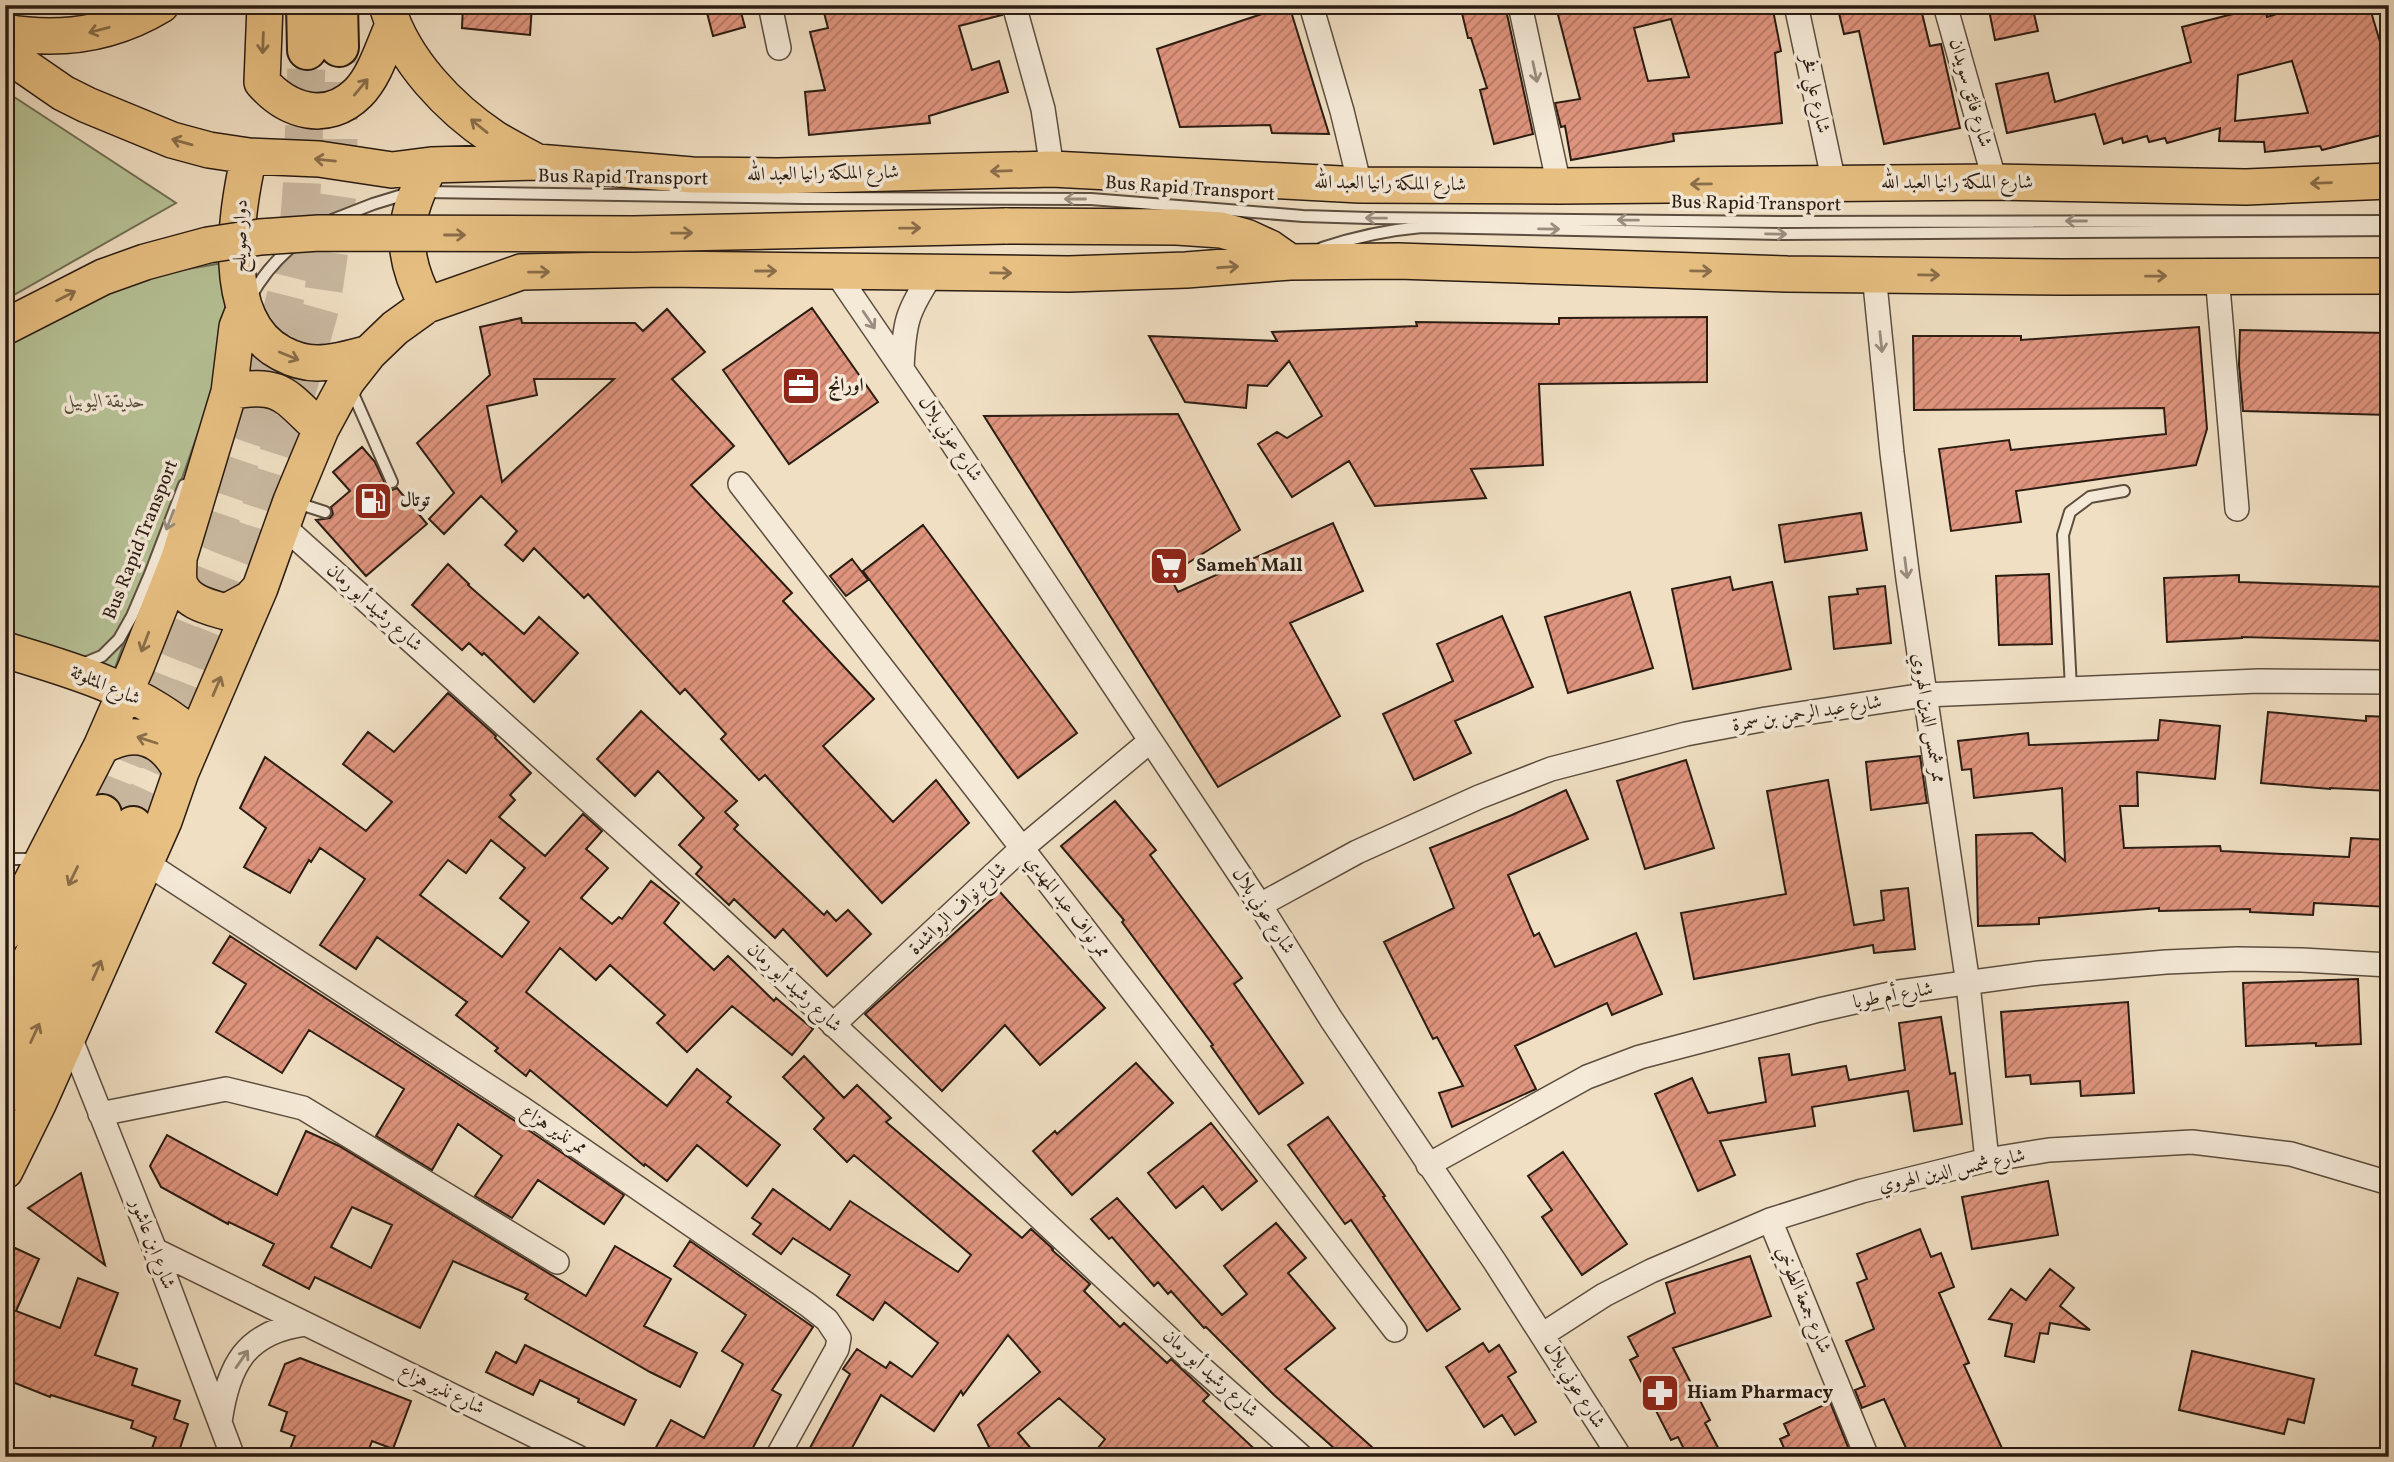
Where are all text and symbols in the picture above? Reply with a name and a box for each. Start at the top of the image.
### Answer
one-way arrow [88,24,110,37]
one-way arrow [257,32,270,55]
street label: شارع فائق سويدان [1941,36,1998,151]
street label: شارع علي فخر [1790,50,1836,136]
one-way arrow [1528,60,1542,83]
one-way arrow [353,78,369,96]
one-way arrow [471,119,489,134]
one-way arrow [171,135,193,148]
one-way arrow [314,153,336,166]
street label: شارع الملكة رانيا العبد الله [747,157,899,189]
street label: Bus Rapid Transport [538,164,709,192]
one-way arrow [990,164,1013,177]
street label: شارع الملكة رانيا العبد الله [1314,167,1466,199]
street label: شارع الملكة رانيا العبد الله [1881,167,2033,197]
street label: Bus Rapid Transport [1104,170,1276,208]
one-way arrow [1690,177,1713,191]
one-way arrow [2309,177,2332,190]
street label: Bus Rapid Transport [1671,190,1842,218]
one-way arrow [1064,192,1087,206]
street label: دوار صويلح [227,199,258,273]
one-way arrow [1364,211,1387,225]
one-way arrow [1616,213,1639,227]
one-way arrow [2064,214,2087,228]
one-way arrow [898,221,921,235]
one-way arrow [1537,223,1560,236]
one-way arrow [671,227,694,240]
one-way arrow [1764,227,1787,241]
one-way arrow [443,228,466,242]
one-way arrow [1217,260,1239,273]
one-way arrow [755,264,778,278]
one-way arrow [1690,264,1713,278]
one-way arrow [527,265,550,279]
one-way arrow [989,266,1012,280]
one-way arrow [1917,268,1940,282]
one-way arrow [2145,269,2168,283]
one-way arrow [55,288,76,302]
one-way arrow [862,309,876,329]
one-way arrow [1875,330,1888,353]
one-way arrow [278,351,299,364]
office icon: اورانج [780,365,822,407]
place label: اورانج [828,373,864,401]
park label: حديقة اليوبيل [63,389,145,415]
street label: شارع عوني بلال [911,391,988,488]
street label: Bus Rapid Transport [97,456,185,624]
fuel station icon: توتال [352,480,394,522]
place label: توتال [400,488,430,514]
one-way arrow [163,509,176,531]
supermarket icon: Sameh Mall [1148,545,1190,587]
place label: Sameh Mall [1196,553,1303,579]
one-way arrow [1900,556,1913,579]
street label: شارع رشيد أبو رمان [320,557,428,659]
one-way arrow [138,631,151,653]
street label: ممر شمس الدين الهروي [1904,651,1951,785]
street label: شارع المثلوثة [65,660,144,713]
one-way arrow [212,676,225,698]
street label: شارع عبد الرحمن بن سمرة [1730,689,1884,740]
one-way arrow [136,733,158,745]
street label: ممر نواف عبد المهدي [1018,850,1115,964]
street label: شارع نواف الرواشدة [903,857,1014,962]
street label: شارع عوني بلال [1224,863,1301,960]
one-way arrow [65,865,79,886]
street label: شارع رشيد أبو رمان [740,936,848,1040]
one-way arrow [90,960,104,981]
street label: شارع أم طوبا [1851,975,1935,1018]
one-way arrow [28,1023,42,1044]
street label: ممر نذير هزاع [516,1099,592,1162]
street label: شارع شمس الدين الهروي [1876,1143,2028,1200]
street label: شارع ابن عاشور [121,1193,181,1294]
street label: شارع جمعة الطوخي [1768,1243,1837,1358]
street label: شارع رشيد أبو رمان [1156,1323,1264,1425]
street label: شارع عوني بلال [1536,1336,1611,1434]
one-way arrow [235,1350,249,1369]
street label: شارع نذير هزاع [395,1358,489,1423]
pharmacy icon: Hiam Pharmacy [1639,1372,1681,1414]
place label: Hiam Pharmacy [1687,1380,1834,1406]

